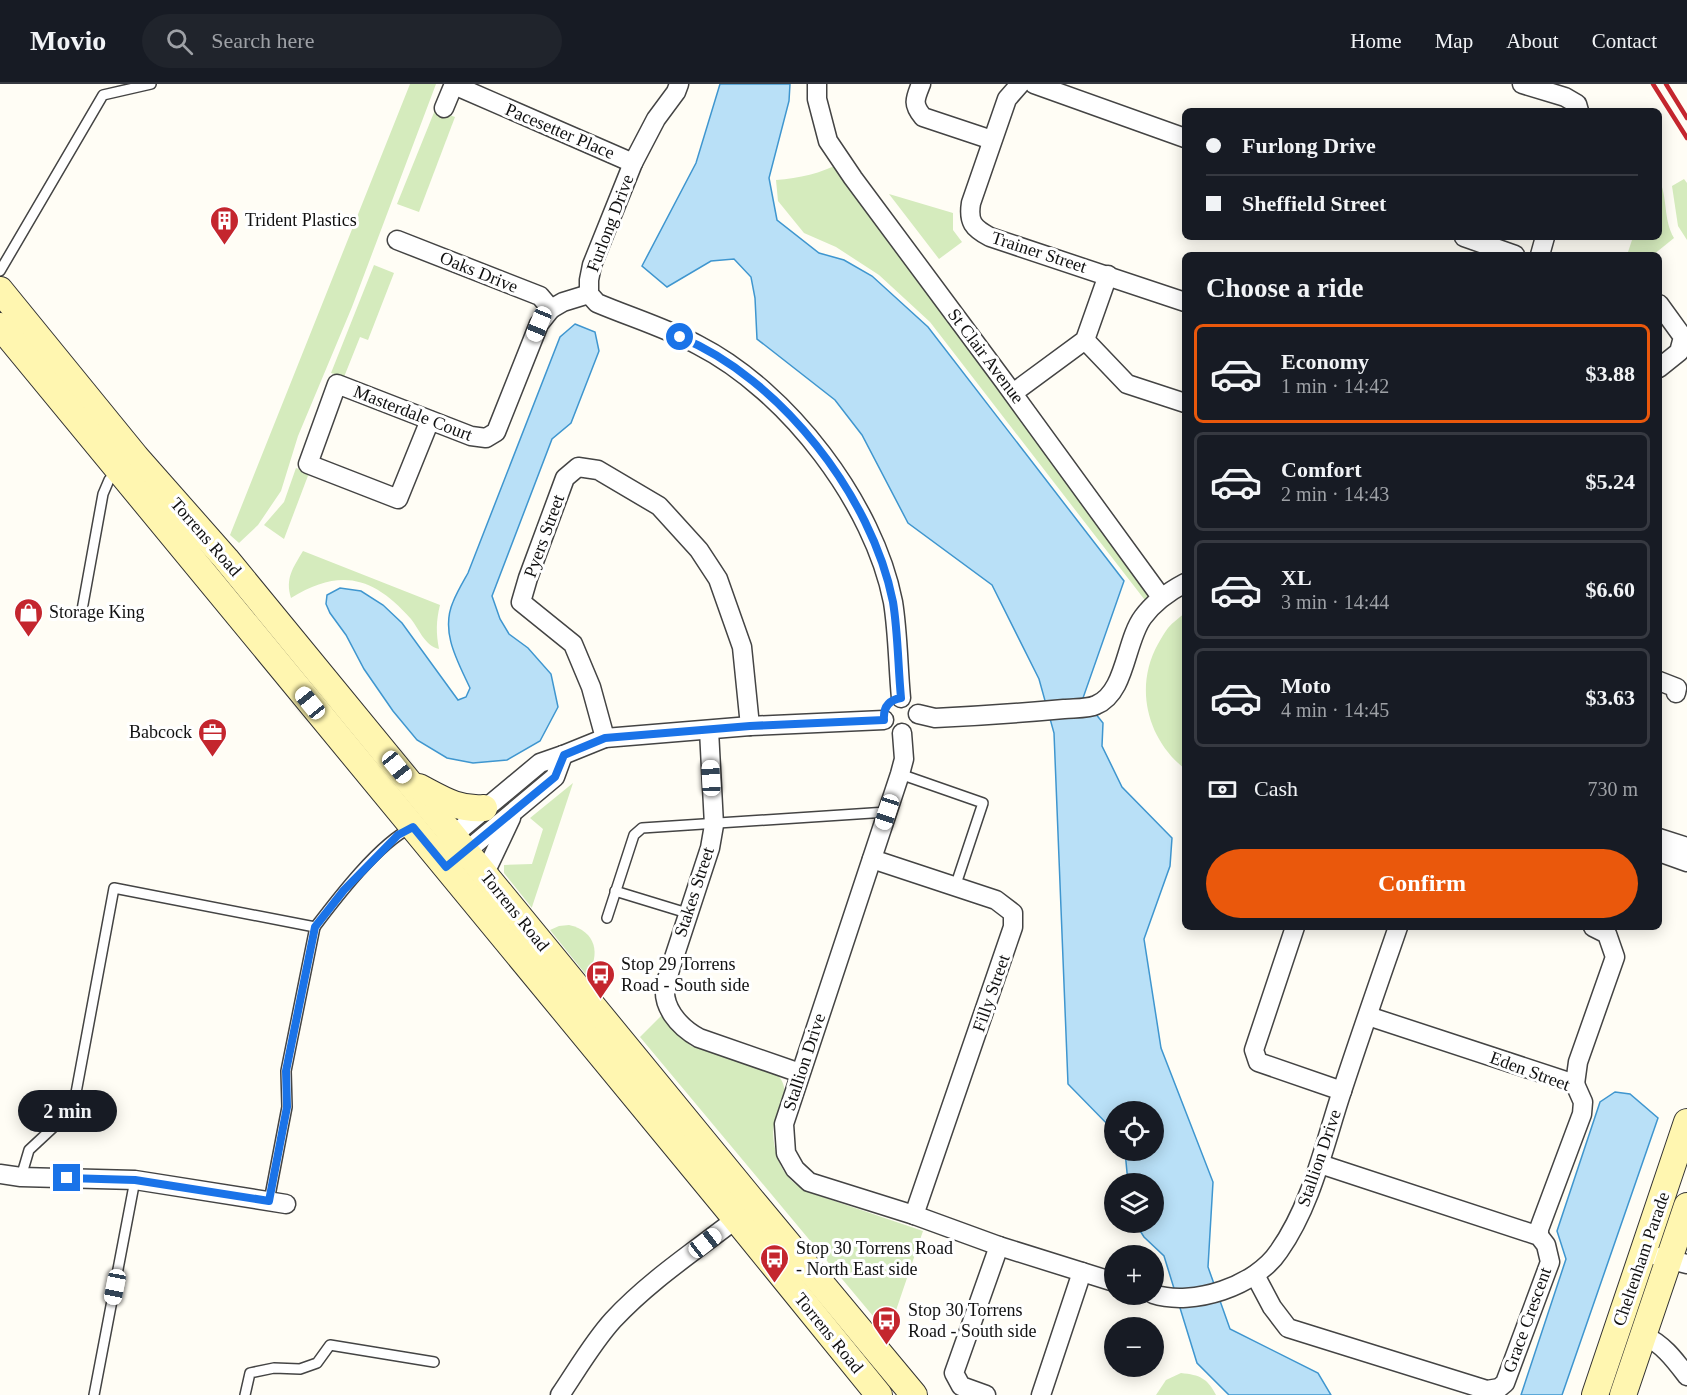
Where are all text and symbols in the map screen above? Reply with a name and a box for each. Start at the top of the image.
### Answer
search box [142,14,562,68]
text: Movio [30,25,106,56]
icon: search [163,25,196,58]
text: Search here [211,28,314,53]
text: Home [1350,29,1402,53]
text: Map [1435,29,1473,53]
text: About [1506,29,1559,53]
text: Contact [1592,29,1657,53]
street label: Pacesetter Place [503,99,618,163]
text: Furlong Drive [1242,133,1376,158]
street label: Furlong Drive [582,172,638,274]
text: Sheffield Street [1242,191,1386,216]
building icon: Trident Plastics [208,204,240,246]
place label: Trident Plastics [245,210,357,230]
street label: Trainer Street [989,227,1089,277]
street label: Oaks Drive [437,247,521,297]
text: Choose a ride [1206,273,1364,303]
car [524,304,554,344]
street label: St Clair Avenue [944,305,1028,407]
route start [666,323,693,350]
icon: car [1209,347,1263,401]
text: Economy [1281,349,1369,374]
text: $3.88 [1586,361,1635,386]
text: 1 min · 14:42 [1281,375,1389,397]
street label: Masterdale Court [351,381,475,445]
icon: car [1209,455,1263,509]
text: Comfort [1281,457,1362,482]
text: $5.24 [1586,469,1635,494]
text: 2 min · 14:43 [1281,483,1389,505]
street label: Pyers Street [520,492,568,580]
street label: Torrens Road [167,494,245,580]
icon: car [1209,563,1263,617]
text: XL [1281,565,1312,590]
text: $6.60 [1586,577,1635,602]
text: 3 min · 14:44 [1281,591,1389,613]
shop icon: Storage King [12,596,44,638]
place label: Storage King [49,602,144,622]
icon: car [1209,671,1263,725]
text: Moto [1281,673,1331,698]
car [292,683,328,723]
text: $3.63 [1586,685,1635,710]
text: 4 min · 14:45 [1281,699,1389,721]
office icon: Babcock [197,716,229,758]
place label: Babcock [129,722,192,742]
car [379,747,415,787]
car [701,760,721,796]
icon: cash [1206,773,1239,806]
text: Cash [1254,776,1298,801]
text: 730 m [1587,778,1638,800]
car [873,792,901,832]
street label: Stakes Street [670,844,718,940]
button: Confirm [1206,849,1638,918]
street label: Torrens Road [477,867,553,955]
street label: Filly Street [968,952,1014,1034]
place label: Stop 29 Torrens Road - South side [621,954,750,995]
bus stop icon: Stop 29 Torrens Road - South side [584,958,616,1000]
street label: Stallion Drive [779,1011,829,1113]
street label: Eden Street [1487,1047,1573,1095]
callout: 2 min [17,1091,116,1133]
text: 2 min [43,1100,92,1122]
map controls [1104,1101,1164,1377]
button: locate [1104,1101,1164,1161]
street label: Stallion Drive [1293,1107,1345,1209]
route end [53,1164,80,1191]
button: layers [1104,1173,1164,1233]
street label: Cheltenham Parade [1609,1189,1673,1329]
car [685,1225,725,1261]
place label: Stop 30 Torrens Road - North East side [796,1238,953,1279]
bus stop icon: Stop 30 Torrens Road - North East side [759,1242,791,1284]
button: + [1104,1245,1164,1305]
street label: Grace Crescent [1499,1265,1555,1375]
car [103,1268,127,1306]
street label: Torrens Road [791,1289,867,1377]
place label: Stop 30 Torrens Road - South side [908,1300,1037,1341]
bus stop icon: Stop 30 Torrens Road - South side [871,1304,903,1346]
button: − [1104,1317,1164,1377]

